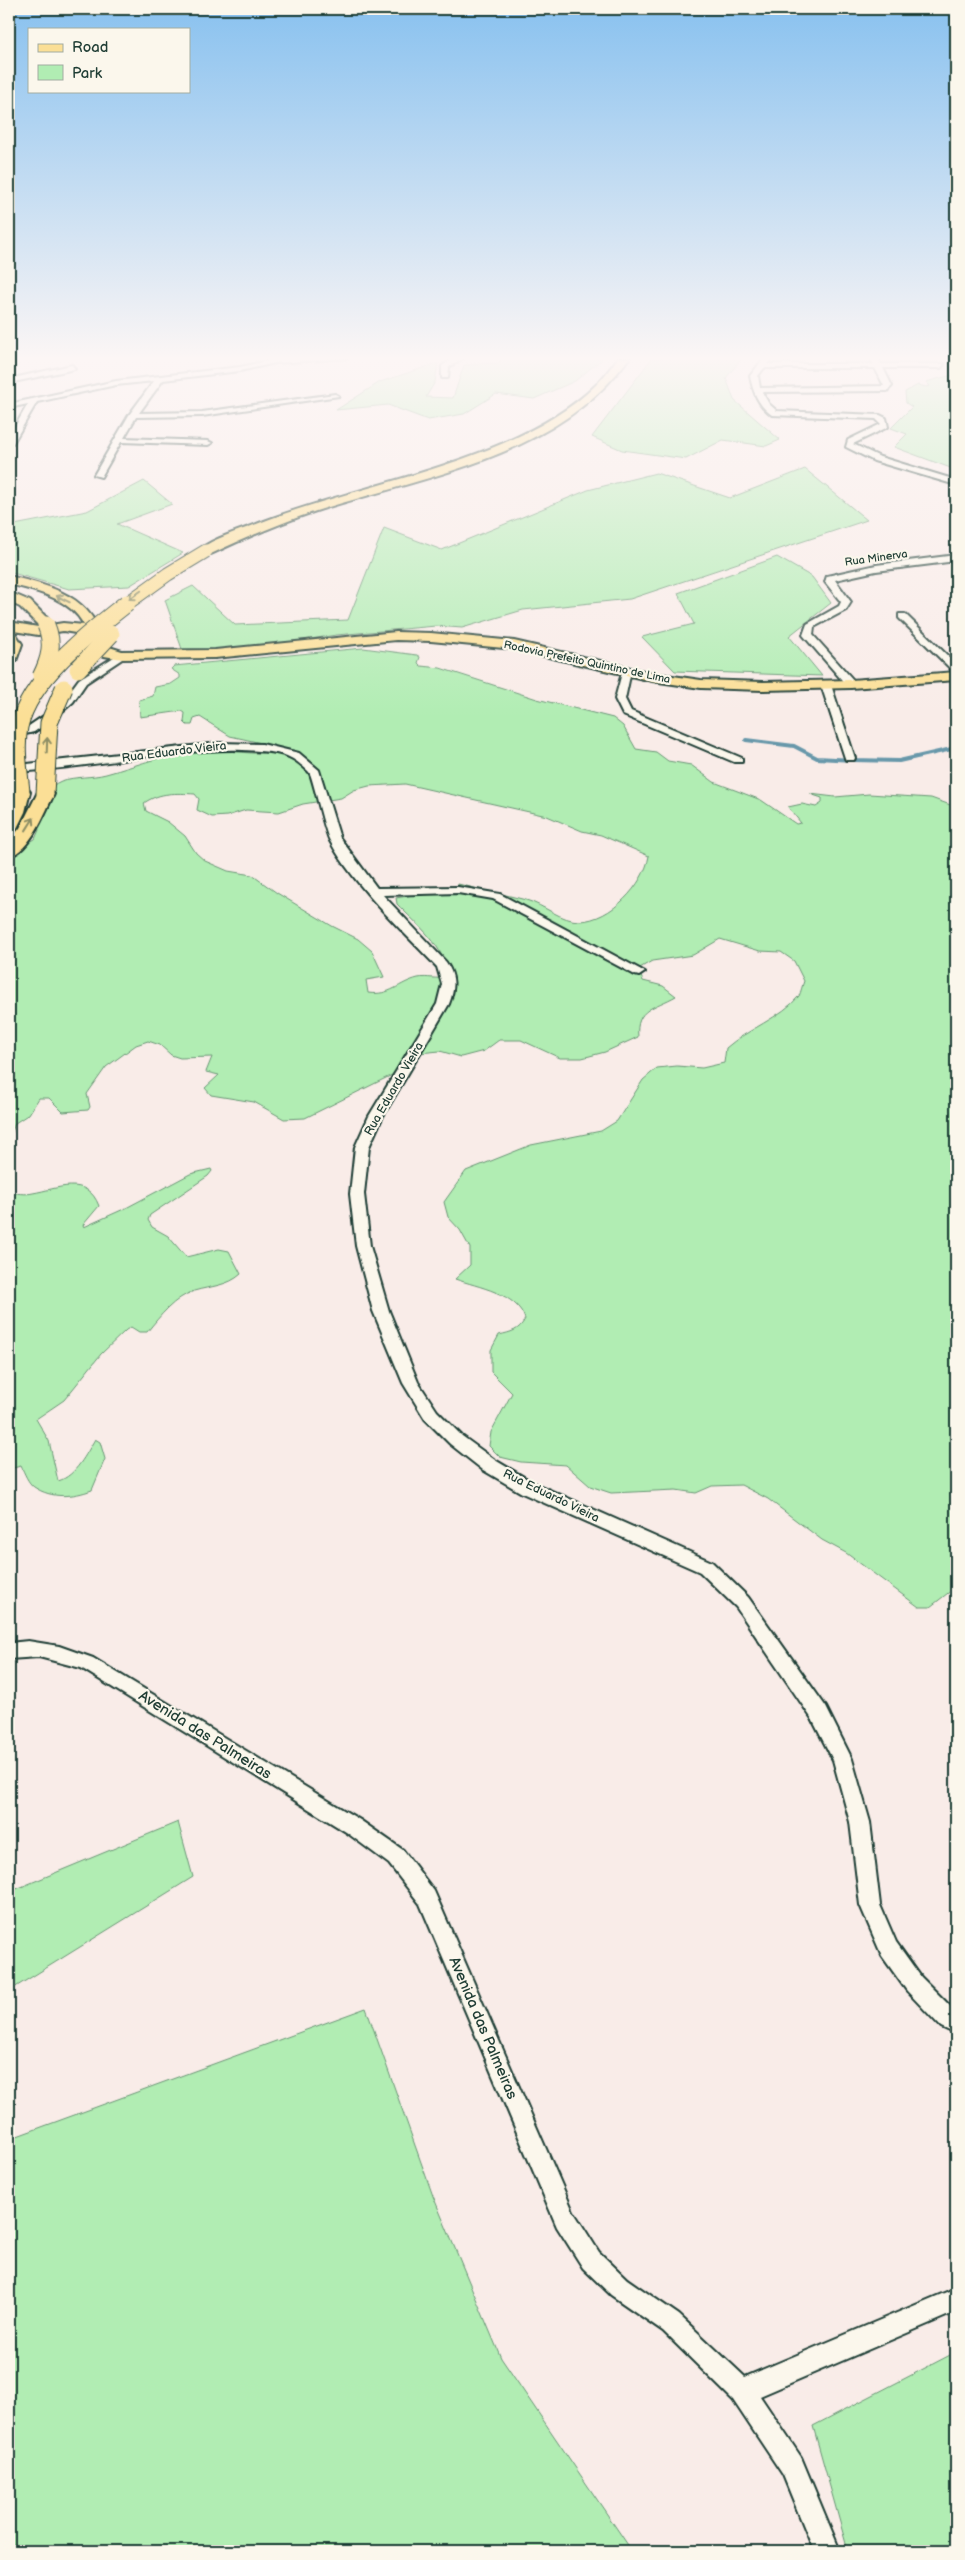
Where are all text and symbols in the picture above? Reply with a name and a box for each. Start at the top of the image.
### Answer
legend [28,28,190,92]
text: Road [72,38,108,57]
text: Park [72,64,103,83]
street label: Rua Minerva [844,547,908,569]
one-way arrow [128,590,142,600]
one-way arrow [56,594,71,603]
street label: Rodovia Prefeito Quintino de Lima [503,638,671,686]
one-way arrow [42,737,51,753]
street label: Rua Eduardo Vieira [121,738,227,766]
one-way arrow [26,818,36,832]
street label: Rua Eduardo Vieira [361,1040,427,1138]
street label: Rua Eduardo Vieira [500,1466,602,1526]
street label: Avenida das Palmeiras [135,1686,275,1784]
street label: Avenida das Palmeiras [444,1954,522,2103]

